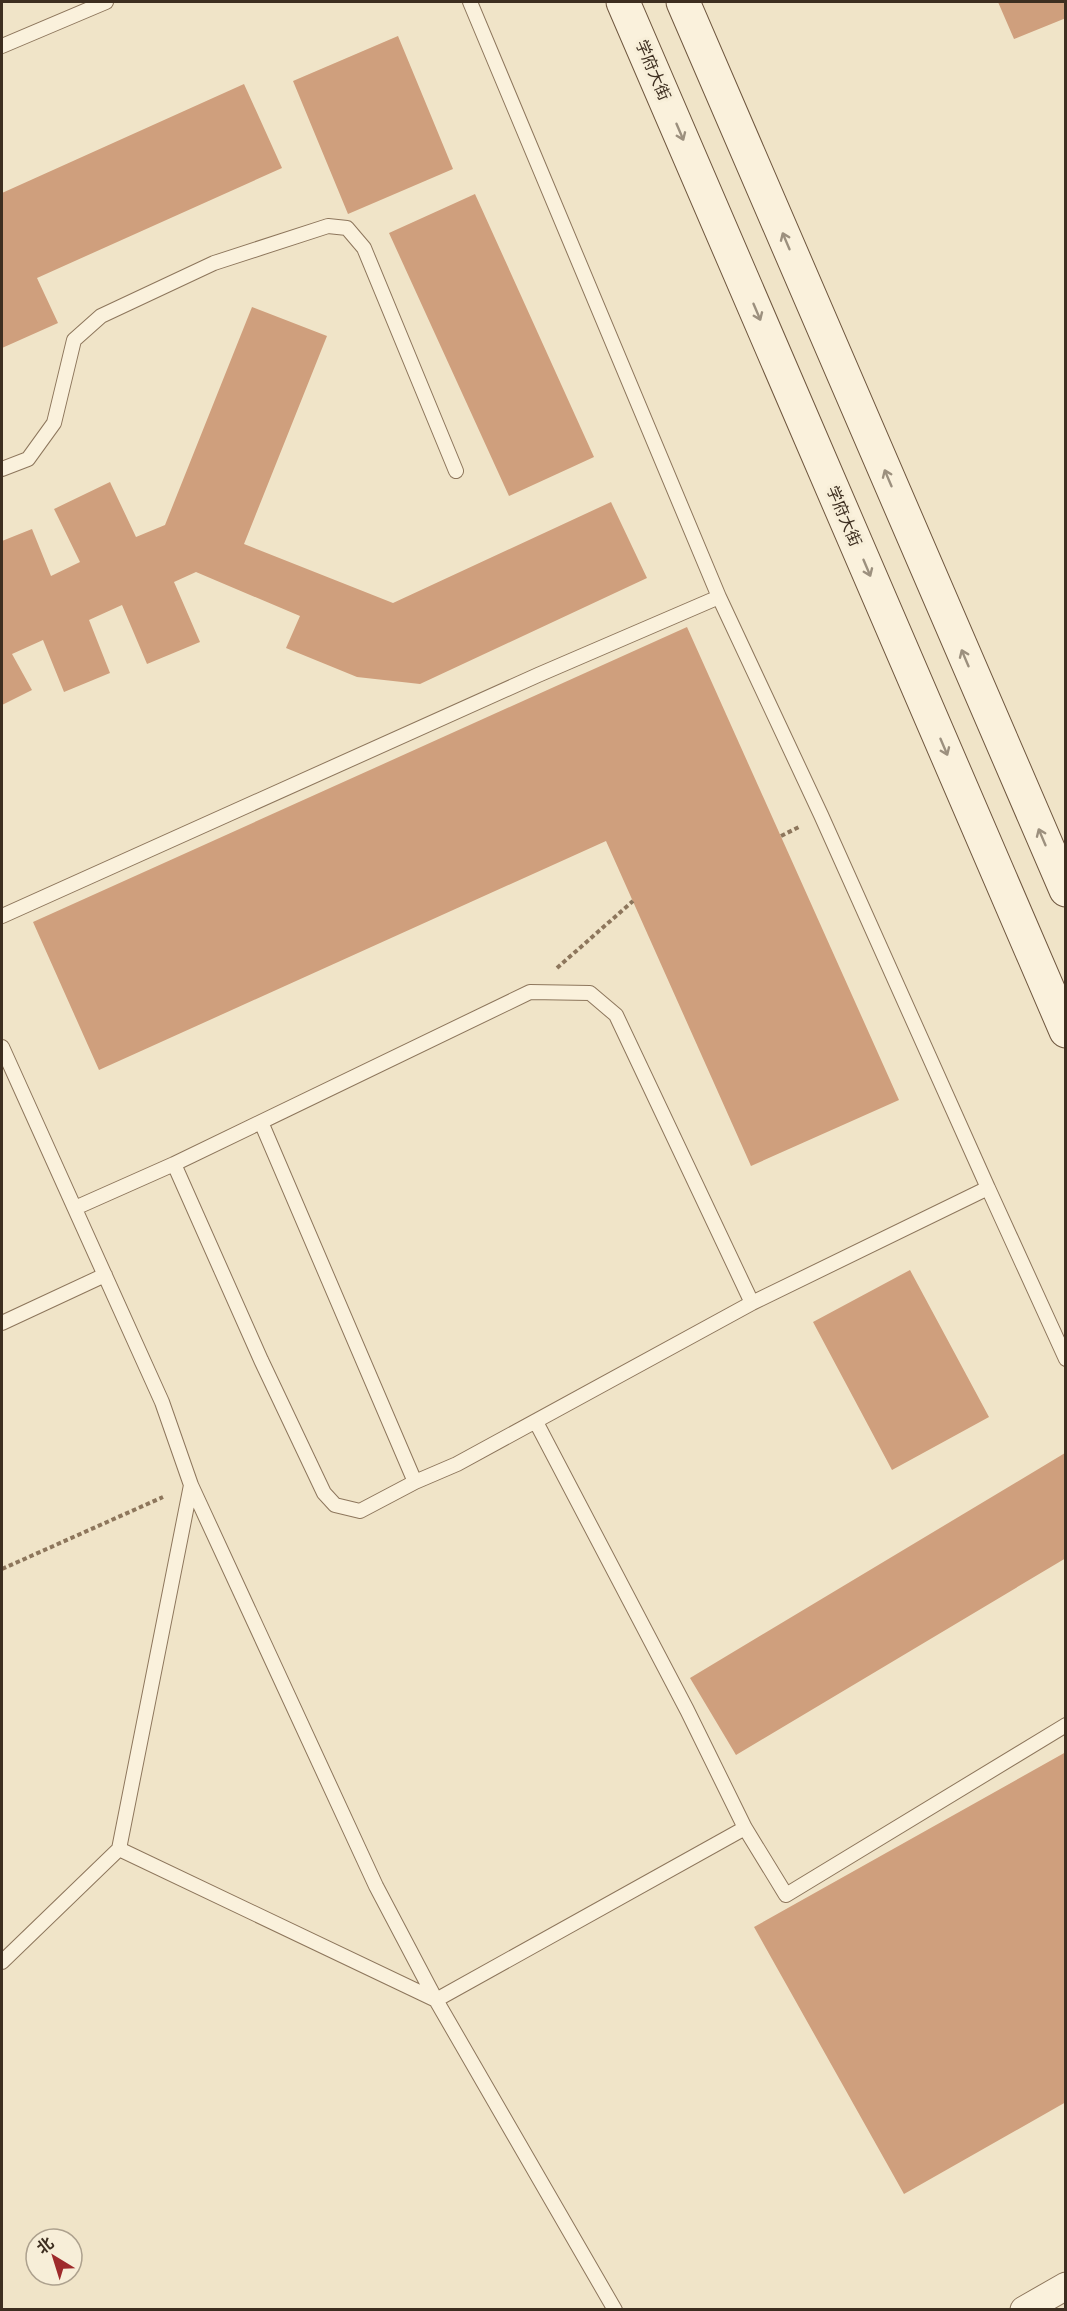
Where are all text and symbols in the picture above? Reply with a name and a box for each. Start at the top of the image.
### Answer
street label: 学府大街 [633,37,673,103]
one-way arrow [674,123,686,141]
one-way arrow [780,233,792,251]
one-way arrow [751,302,763,320]
one-way arrow [882,470,893,488]
street label: 学府大街 [824,483,864,549]
one-way arrow [862,558,873,577]
one-way arrow [959,649,971,667]
one-way arrow [939,737,950,756]
one-way arrow [1036,828,1048,846]
north arrow [24,2227,84,2287]
text: 北 [34,2234,57,2257]

